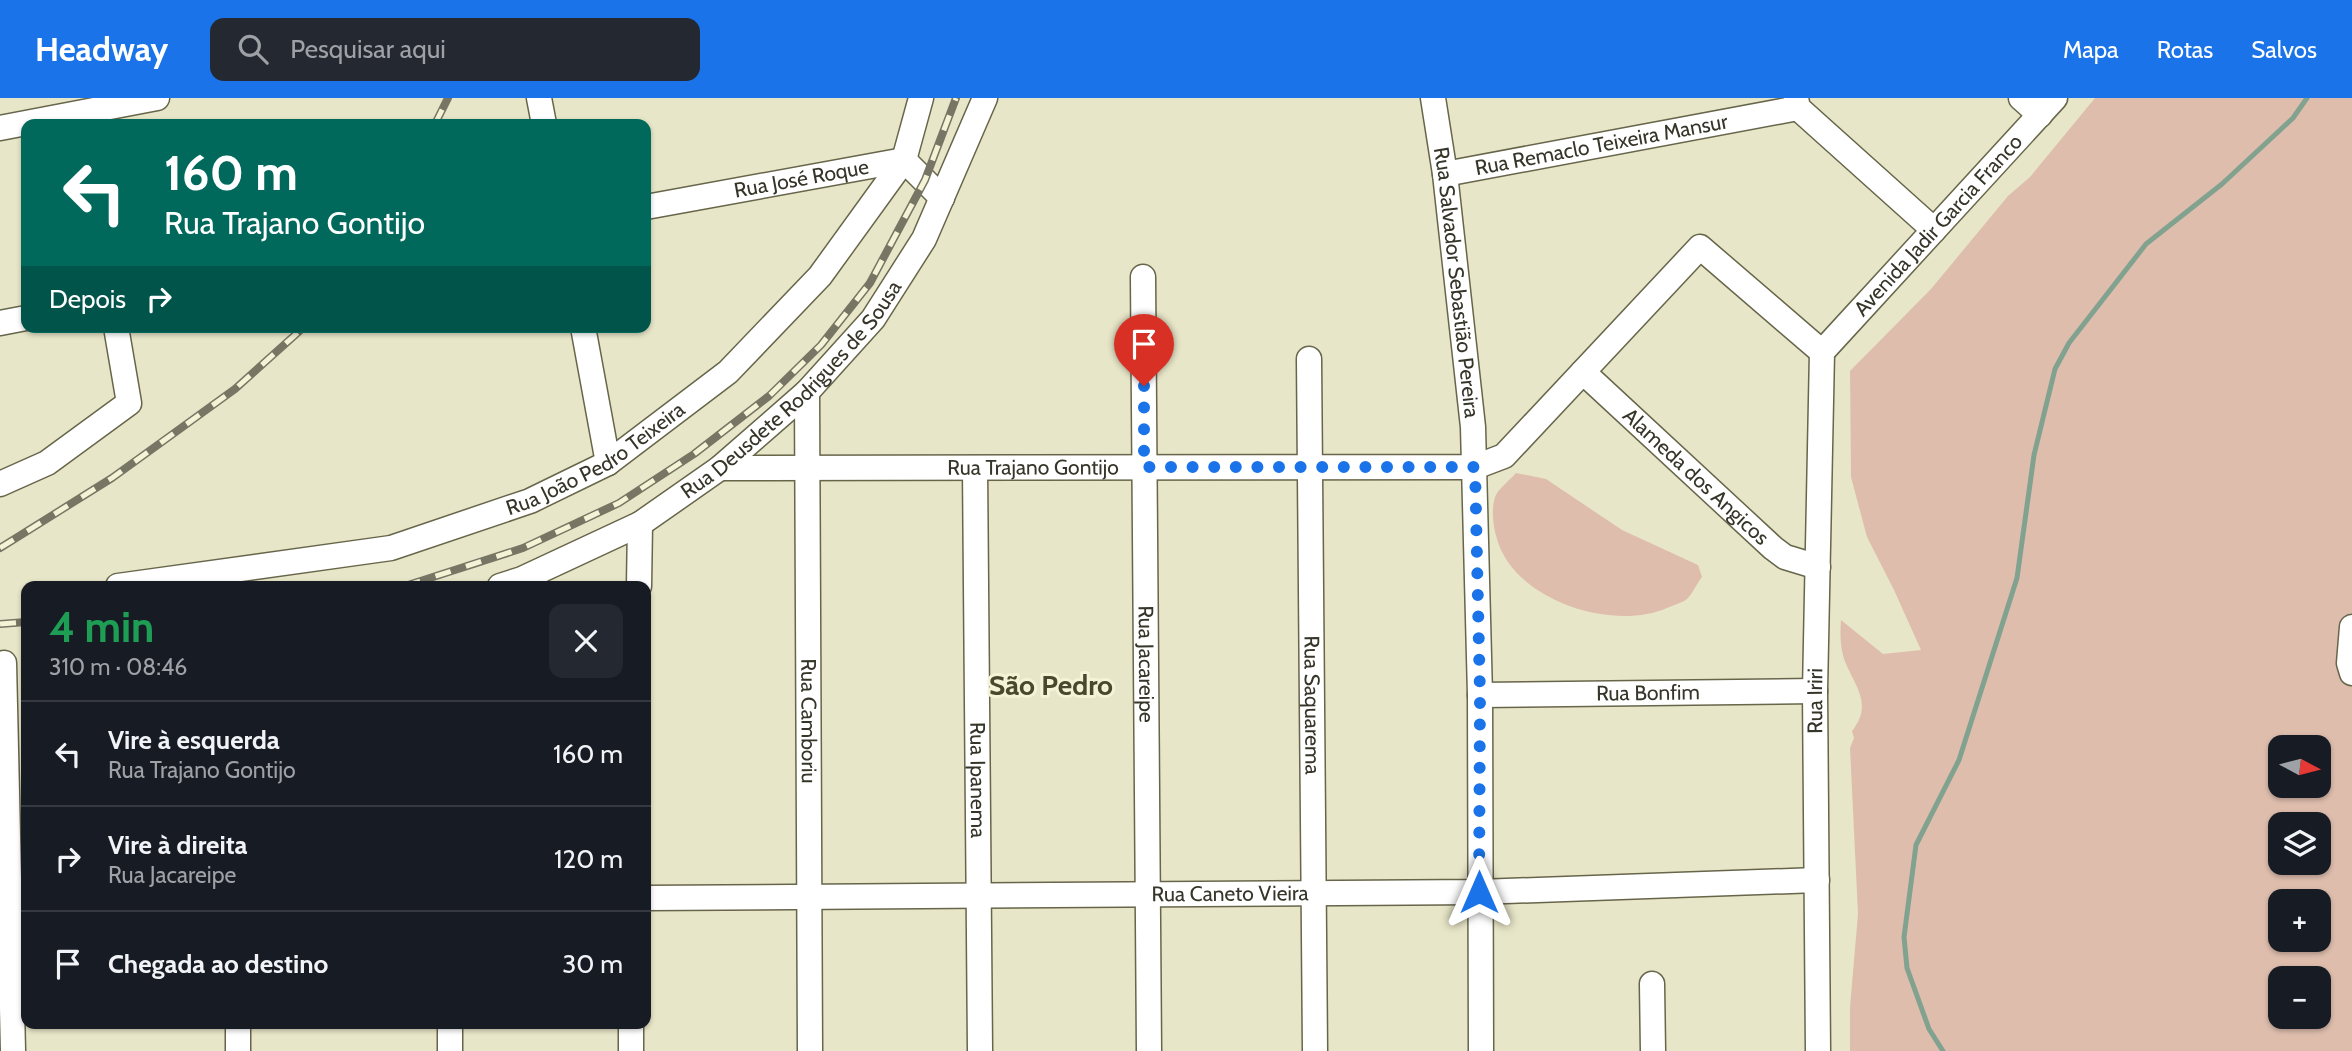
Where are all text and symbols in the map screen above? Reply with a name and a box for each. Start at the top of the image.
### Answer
search box [210,18,700,81]
text: Headway [35,29,168,69]
icon: search [234,30,272,68]
text: Pesquisar aqui [290,33,446,65]
text: Mapa [2063,35,2119,64]
text: Rotas [2157,35,2213,64]
text: Salvos [2251,35,2317,64]
street label: Rua Remaclo Teixeira Mansur [1473,108,1730,180]
street label: Avenida Jadir Garcia Franco [1848,129,2027,321]
text: 160 m [164,143,298,202]
street label: Rua Salvador Sebastião Pereira [1429,145,1485,419]
icon: left [49,147,140,238]
street label: Rua José Roque [732,154,871,203]
text: Rua Trajano Gontijo [164,203,425,242]
street label: Rua Deusdete Rodrigues de Sousa [676,276,906,504]
icon: right [140,280,178,318]
text: Depois [49,283,126,315]
pin [1114,314,1174,386]
icon: arrive [1125,325,1163,363]
street label: Rua João Pedro Teixeira [503,396,689,520]
street label: Alameda dos Angicos [1618,403,1775,550]
street label: Rua Trajano Gontijo [947,454,1119,481]
text: 4 min [49,601,154,653]
button: close [549,604,623,678]
street label: Rua Jacareipe [1134,605,1159,723]
street label: Rua Saquarema [1299,635,1326,775]
text: 310 m · 08:46 [49,653,187,681]
street label: Rua Camboriu [796,658,822,784]
district label: São Pedro [989,668,1113,702]
street label: Rua Iriri [1802,668,1827,734]
street label: Rua Bonfim [1596,679,1700,706]
street label: Rua Ipanema [965,722,991,838]
text: Vire à esquerda [108,724,280,756]
icon: left [49,735,87,773]
north arrow [2268,735,2331,798]
map controls [2268,735,2331,1029]
text: 160 m [553,738,623,770]
text: Rua Trajano Gontijo [108,756,296,784]
button: layers [2268,812,2331,875]
text: Vire à direita [108,829,248,861]
icon: right [49,840,87,878]
text: 120 m [554,843,623,875]
position arrow [1442,855,1516,929]
text: Rua Jacareipe [108,861,236,889]
street label: Rua Caneto Vieira [1151,880,1309,906]
button: + [2268,889,2331,952]
icon: arrive [49,945,87,983]
text: Chegada ao destino [108,948,328,980]
text: 30 m [562,948,623,980]
button: − [2268,966,2331,1029]

